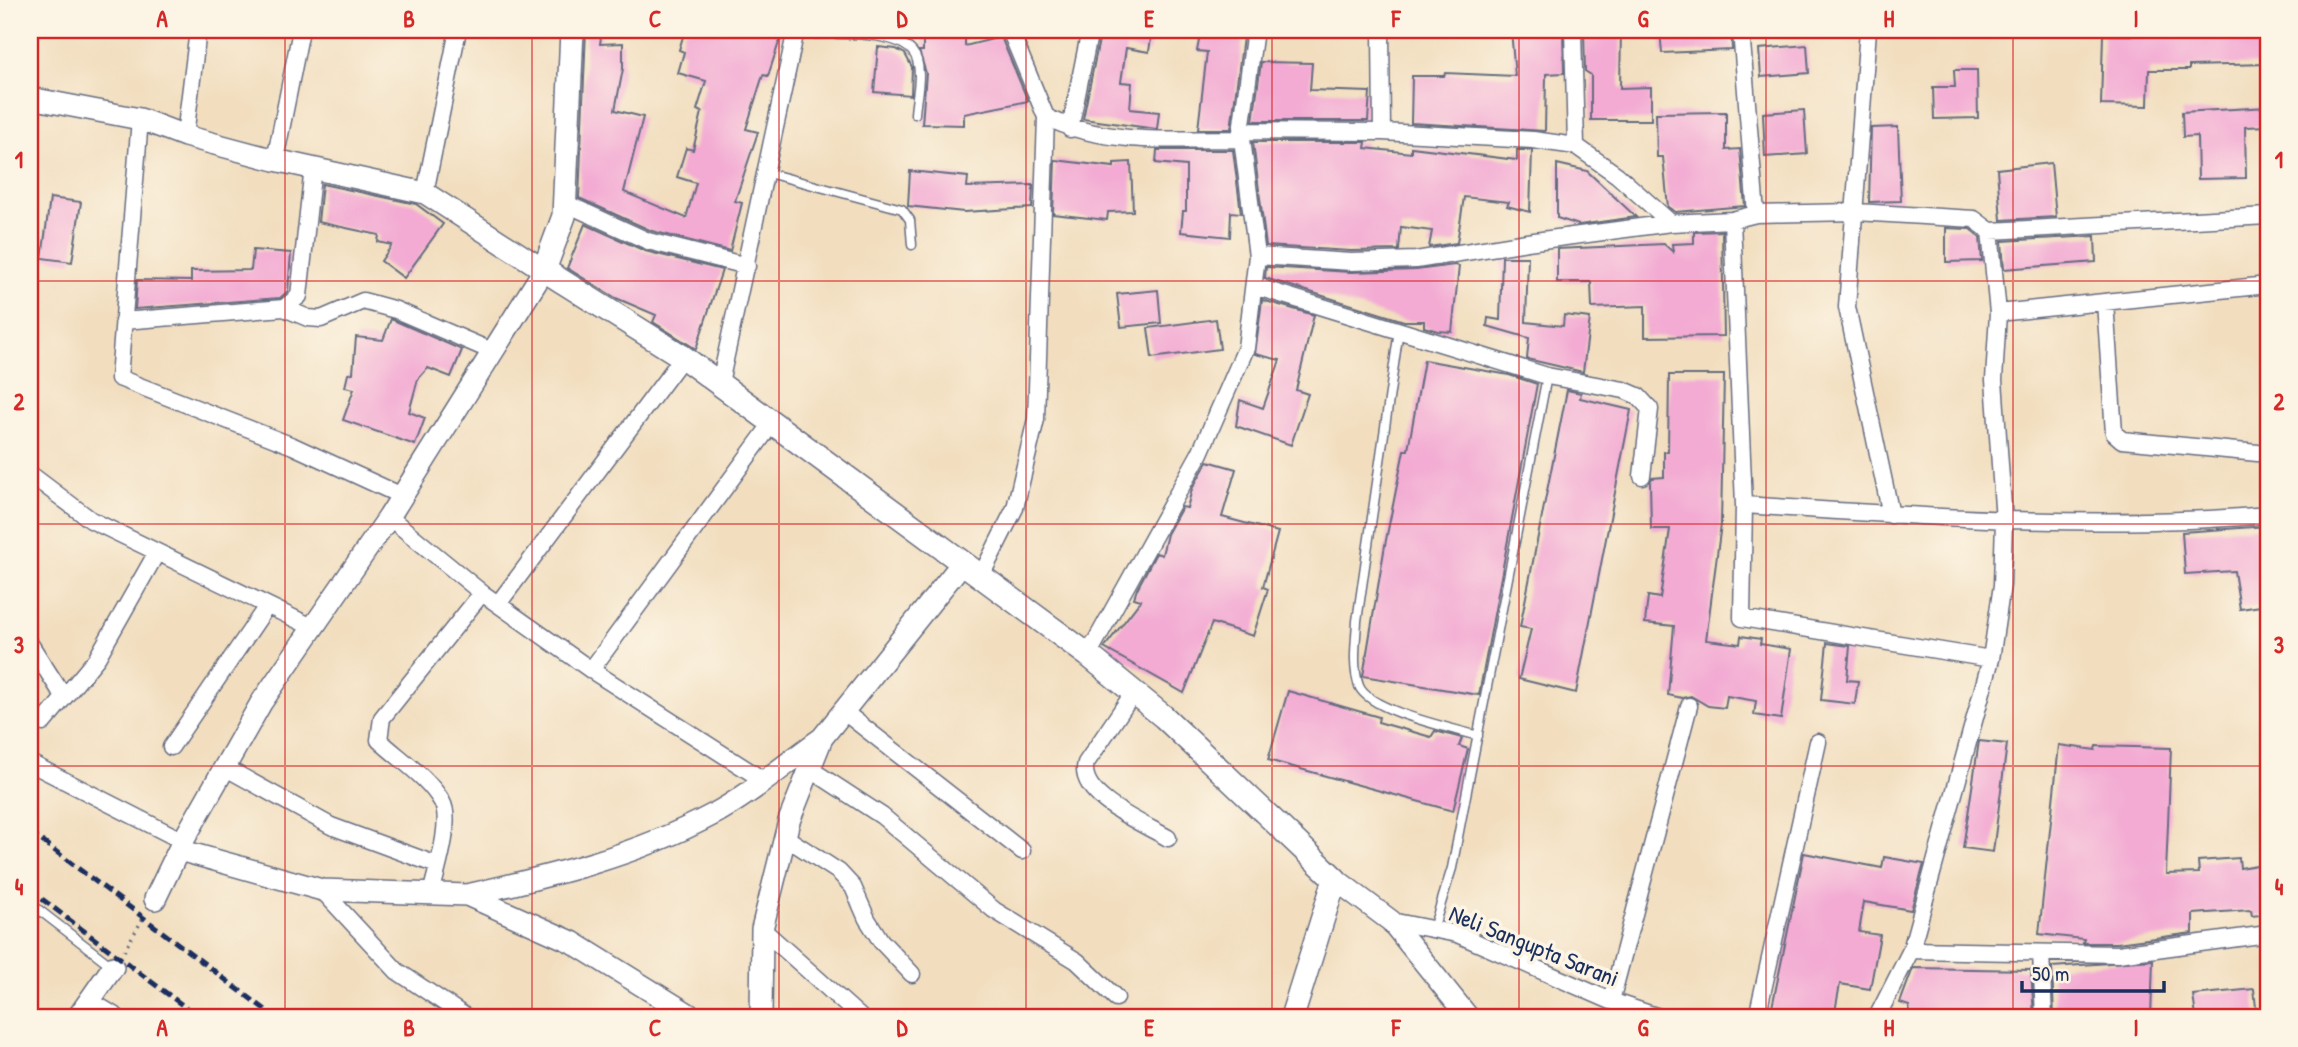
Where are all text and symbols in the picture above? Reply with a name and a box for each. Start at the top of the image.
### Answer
text: A [156,3,168,34]
text: B [403,3,415,34]
text: C [649,3,661,34]
text: D [897,3,909,34]
text: E [1144,3,1155,34]
text: F [1391,3,1402,34]
text: G [1637,3,1649,34]
text: H [1884,3,1895,34]
text: I [2133,3,2139,34]
text: 1 [15,144,23,175]
text: 1 [2275,144,2283,175]
text: 2 [14,386,25,417]
text: 2 [2274,386,2285,417]
text: 3 [14,629,24,660]
text: 3 [2274,629,2284,660]
text: 4 [15,871,24,902]
text: 4 [2275,871,2284,902]
street label: Neli Sangupta Sarani [1445,897,1624,994]
scale bar [2022,949,2163,993]
text: 50 m [2032,959,2069,988]
text: A [156,1012,168,1043]
text: B [403,1012,415,1043]
text: C [649,1012,661,1043]
text: D [897,1012,909,1043]
text: E [1144,1012,1155,1043]
text: F [1391,1012,1402,1043]
text: G [1637,1012,1649,1043]
text: H [1884,1012,1895,1043]
text: I [2133,1012,2139,1043]

